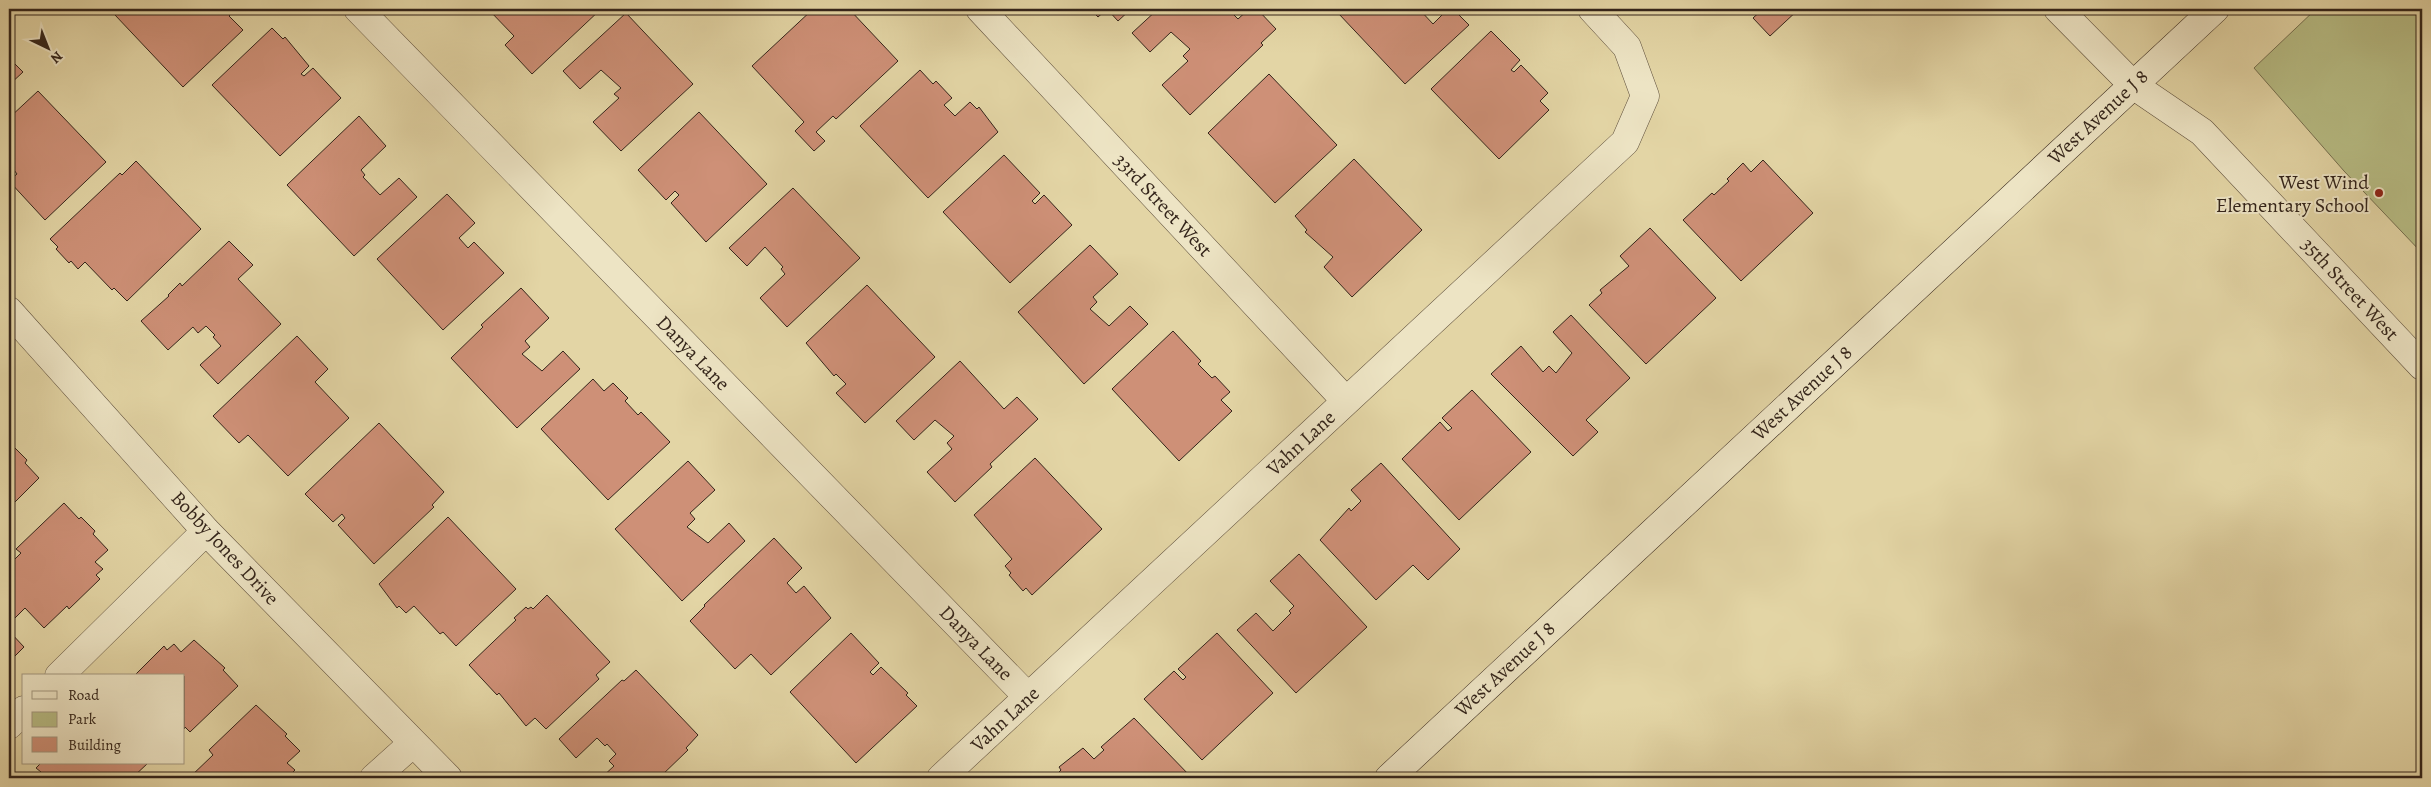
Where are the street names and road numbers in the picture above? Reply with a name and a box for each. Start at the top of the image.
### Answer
street label: West Avenue J 8 [2041,63,2154,171]
street label: 33rd Street West [1108,147,1218,263]
street label: 35th Street West [2295,232,2405,347]
street label: Danya Lane [650,309,736,397]
street label: West Avenue J 8 [1745,339,1858,447]
street label: Vahn Lane [1260,404,1341,483]
street label: Bobby Jones Drive [165,485,285,611]
street label: Danya Lane [933,599,1019,687]
street label: West Avenue J 8 [1448,615,1561,723]
street label: Vahn Lane [964,680,1045,759]

